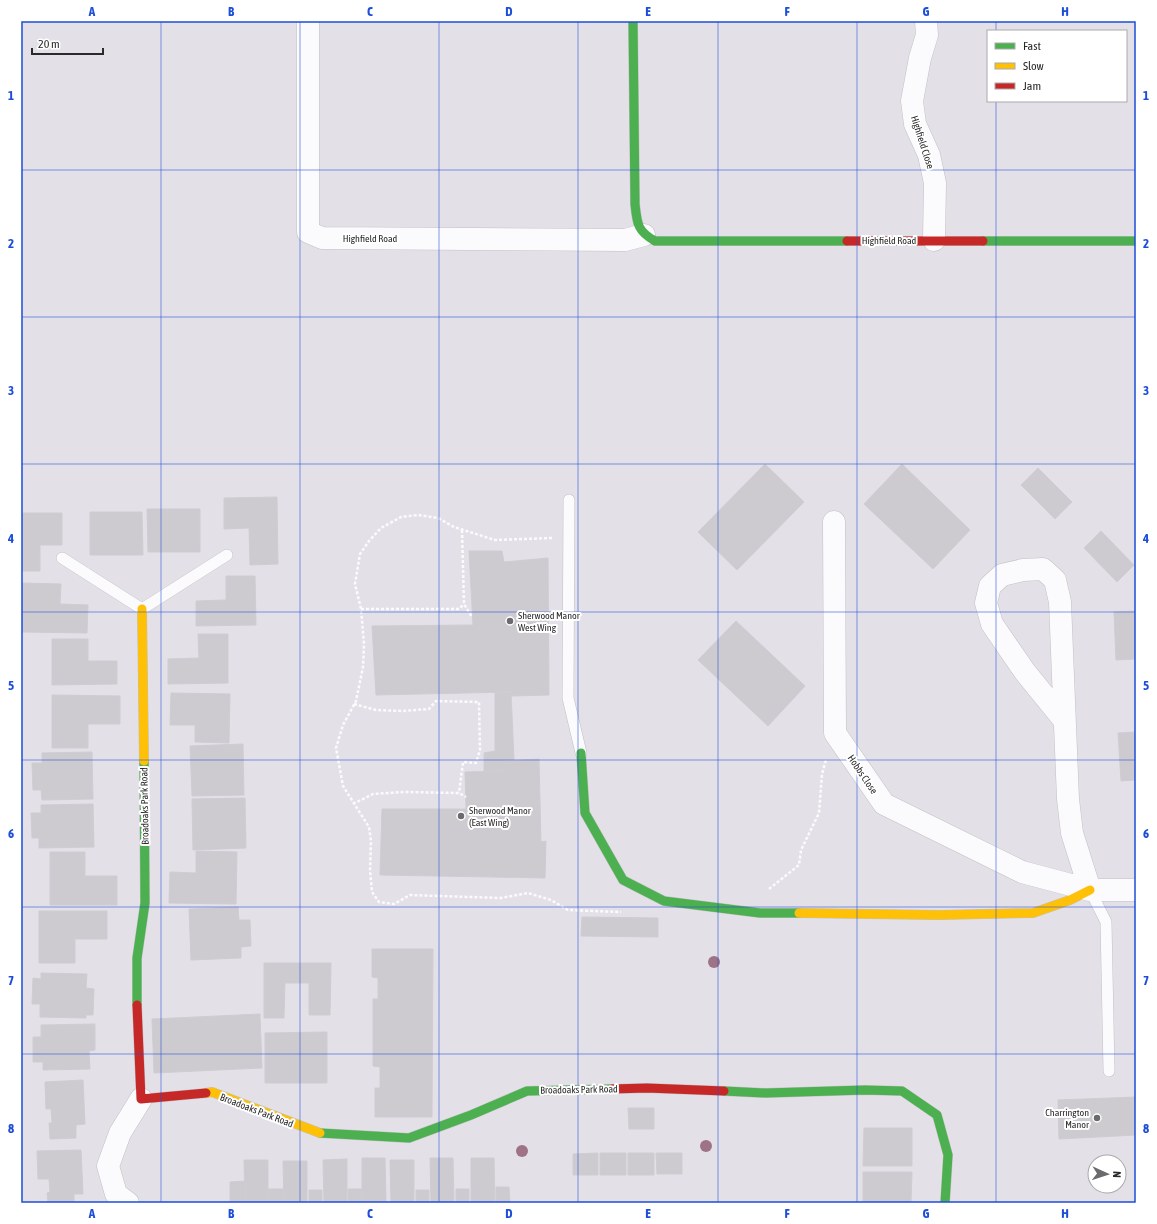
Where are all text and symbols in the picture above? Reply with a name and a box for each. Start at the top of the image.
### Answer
text: A [88,4,96,19]
text: B [228,4,235,19]
text: C [367,4,373,19]
text: D [505,4,513,19]
text: E [645,4,651,19]
text: F [784,4,790,19]
text: G [923,4,930,19]
text: H [1061,4,1069,19]
scale bar [32,30,103,56]
legend [987,30,1127,102]
text: 20 m [38,37,60,51]
text: Fast [1023,39,1041,53]
text: Slow [1023,59,1044,73]
text: Jam [1023,79,1041,93]
text: 1 [8,88,14,103]
text: 1 [1143,88,1149,103]
street label: Highfield Close [909,114,936,171]
street label: Highfield Road [343,233,398,244]
street label: Highfield Road [862,235,917,246]
text: 2 [8,236,14,251]
text: 2 [1143,236,1149,251]
text: 3 [8,383,14,398]
text: 3 [1143,383,1149,398]
text: 4 [7,531,14,546]
text: 4 [1142,531,1149,546]
place label: Sherwood Manor West Wing [518,610,581,633]
marker: Sherwood Manor West Wing [505,616,515,626]
text: 5 [8,678,14,693]
text: 5 [1143,678,1149,693]
street label: Hobbs Close [846,753,880,796]
street label: Broadoaks Park Road [138,767,151,845]
place label: Sherwood Manor (East Wing) [469,805,532,828]
marker: Sherwood Manor (East Wing) [456,811,466,821]
text: 6 [8,826,14,841]
text: 6 [1143,826,1149,841]
text: 7 [8,973,14,988]
text: 7 [1143,973,1149,988]
street label: Broadoaks Park Road [540,1083,618,1096]
street label: Broadoaks Park Road [219,1091,295,1130]
place label: Charrington Manor [1045,1107,1090,1130]
marker: Charrington Manor [1092,1113,1102,1123]
text: 8 [8,1121,14,1136]
text: 8 [1143,1121,1149,1136]
north arrow [1087,1154,1127,1194]
text: N [1111,1171,1123,1178]
text: A [88,1206,96,1221]
text: B [228,1206,235,1221]
text: C [367,1206,373,1221]
text: D [505,1206,513,1221]
text: E [645,1206,651,1221]
text: F [784,1206,790,1221]
text: G [923,1206,930,1221]
text: H [1061,1206,1069,1221]

